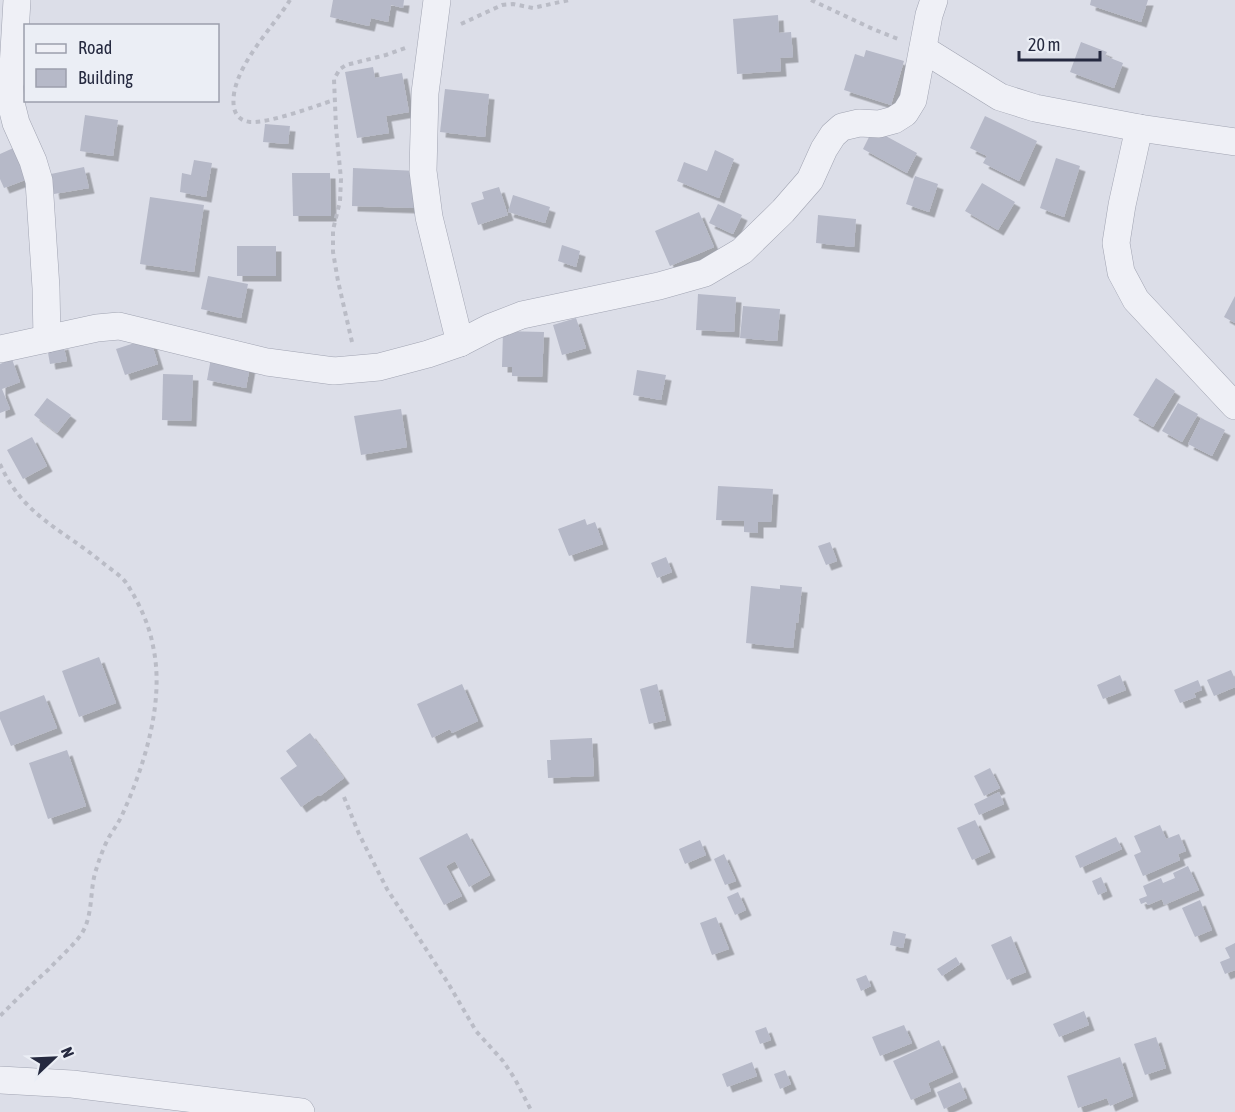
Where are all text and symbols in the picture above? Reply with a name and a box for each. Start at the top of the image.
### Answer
legend [24,24,219,102]
scale bar [1019,24,1100,62]
text: 20 m [1028,34,1060,55]
text: Road [78,37,112,58]
text: Building [78,67,133,88]
north arrow [24,1028,84,1088]
text: N [58,1044,78,1060]

